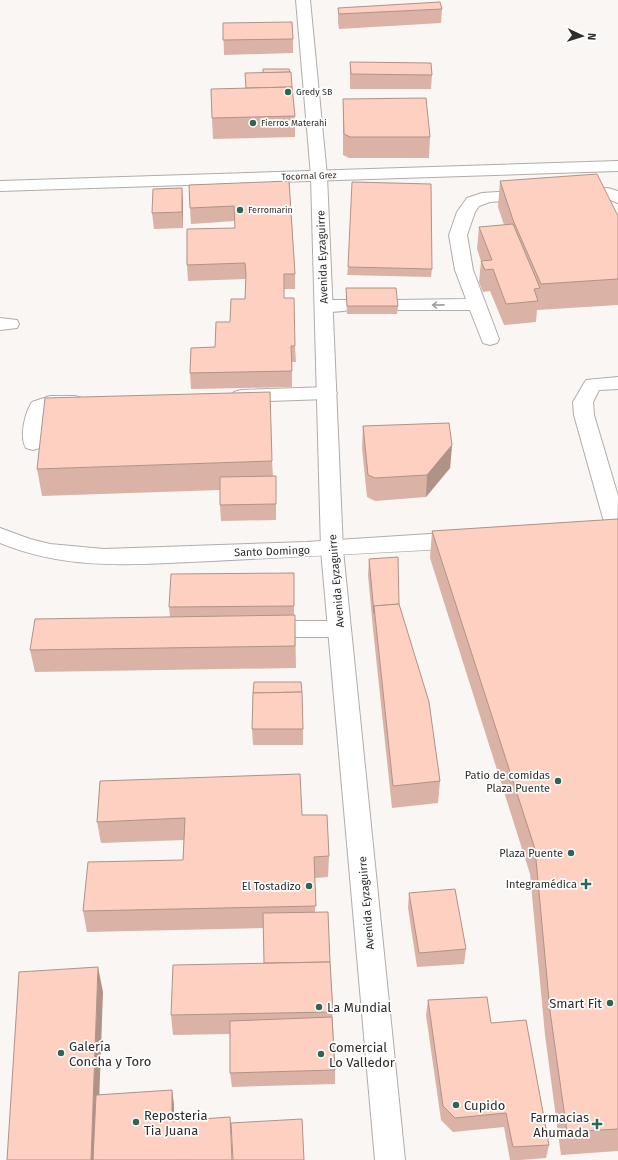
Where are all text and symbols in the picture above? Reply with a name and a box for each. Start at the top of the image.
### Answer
north arrow [562,16,602,56]
text: N [585,33,598,41]
marker: Gredy SB [283,87,293,97]
place label: Gredy SB [296,87,333,97]
marker: Fierros Materahi [248,118,258,128]
place label: Fierros Materahi [261,118,327,128]
street label: Tocornal Grez [281,170,337,182]
marker: Ferromarin [235,205,245,215]
place label: Ferromarin [248,205,293,215]
street label: Avenida Eyzaguirre [314,210,331,304]
one-way arrow [432,301,445,309]
street label: Avenida Eyzaguirre [326,534,347,628]
street label: Santo Domingo [234,544,310,559]
place label: Patio de comidas Plaza Puente [465,769,550,795]
marker: Patio de comidas Plaza Puente [553,776,563,786]
place label: Plaza Puente [499,847,563,860]
marker: Plaza Puente [566,848,576,858]
street label: Avenida Eyzaguirre [356,856,377,950]
place label: Integramédica [506,878,577,891]
marker: Integramédica [580,878,592,890]
place label: El Tostadizo [242,880,301,893]
marker: El Tostadizo [304,881,314,891]
place label: Smart Fit [549,996,602,1011]
marker: Smart Fit [605,998,615,1008]
place label: La Mundial [327,1000,392,1015]
marker: La Mundial [314,1002,324,1012]
place label: Galería Concha y Toro [69,1039,151,1069]
place label: Comercial Lo Valledor [329,1040,395,1070]
marker: Galería Concha y Toro [56,1048,66,1058]
marker: Comercial Lo Valledor [316,1049,326,1059]
place label: Cupido [464,1098,505,1113]
marker: Cupido [451,1100,461,1110]
place label: Reposteria Tia Juana [144,1108,207,1138]
place label: Farmacias Ahumada [530,1110,589,1140]
marker: Reposteria Tia Juana [131,1117,141,1127]
marker: Farmacias Ahumada [592,1119,602,1129]

